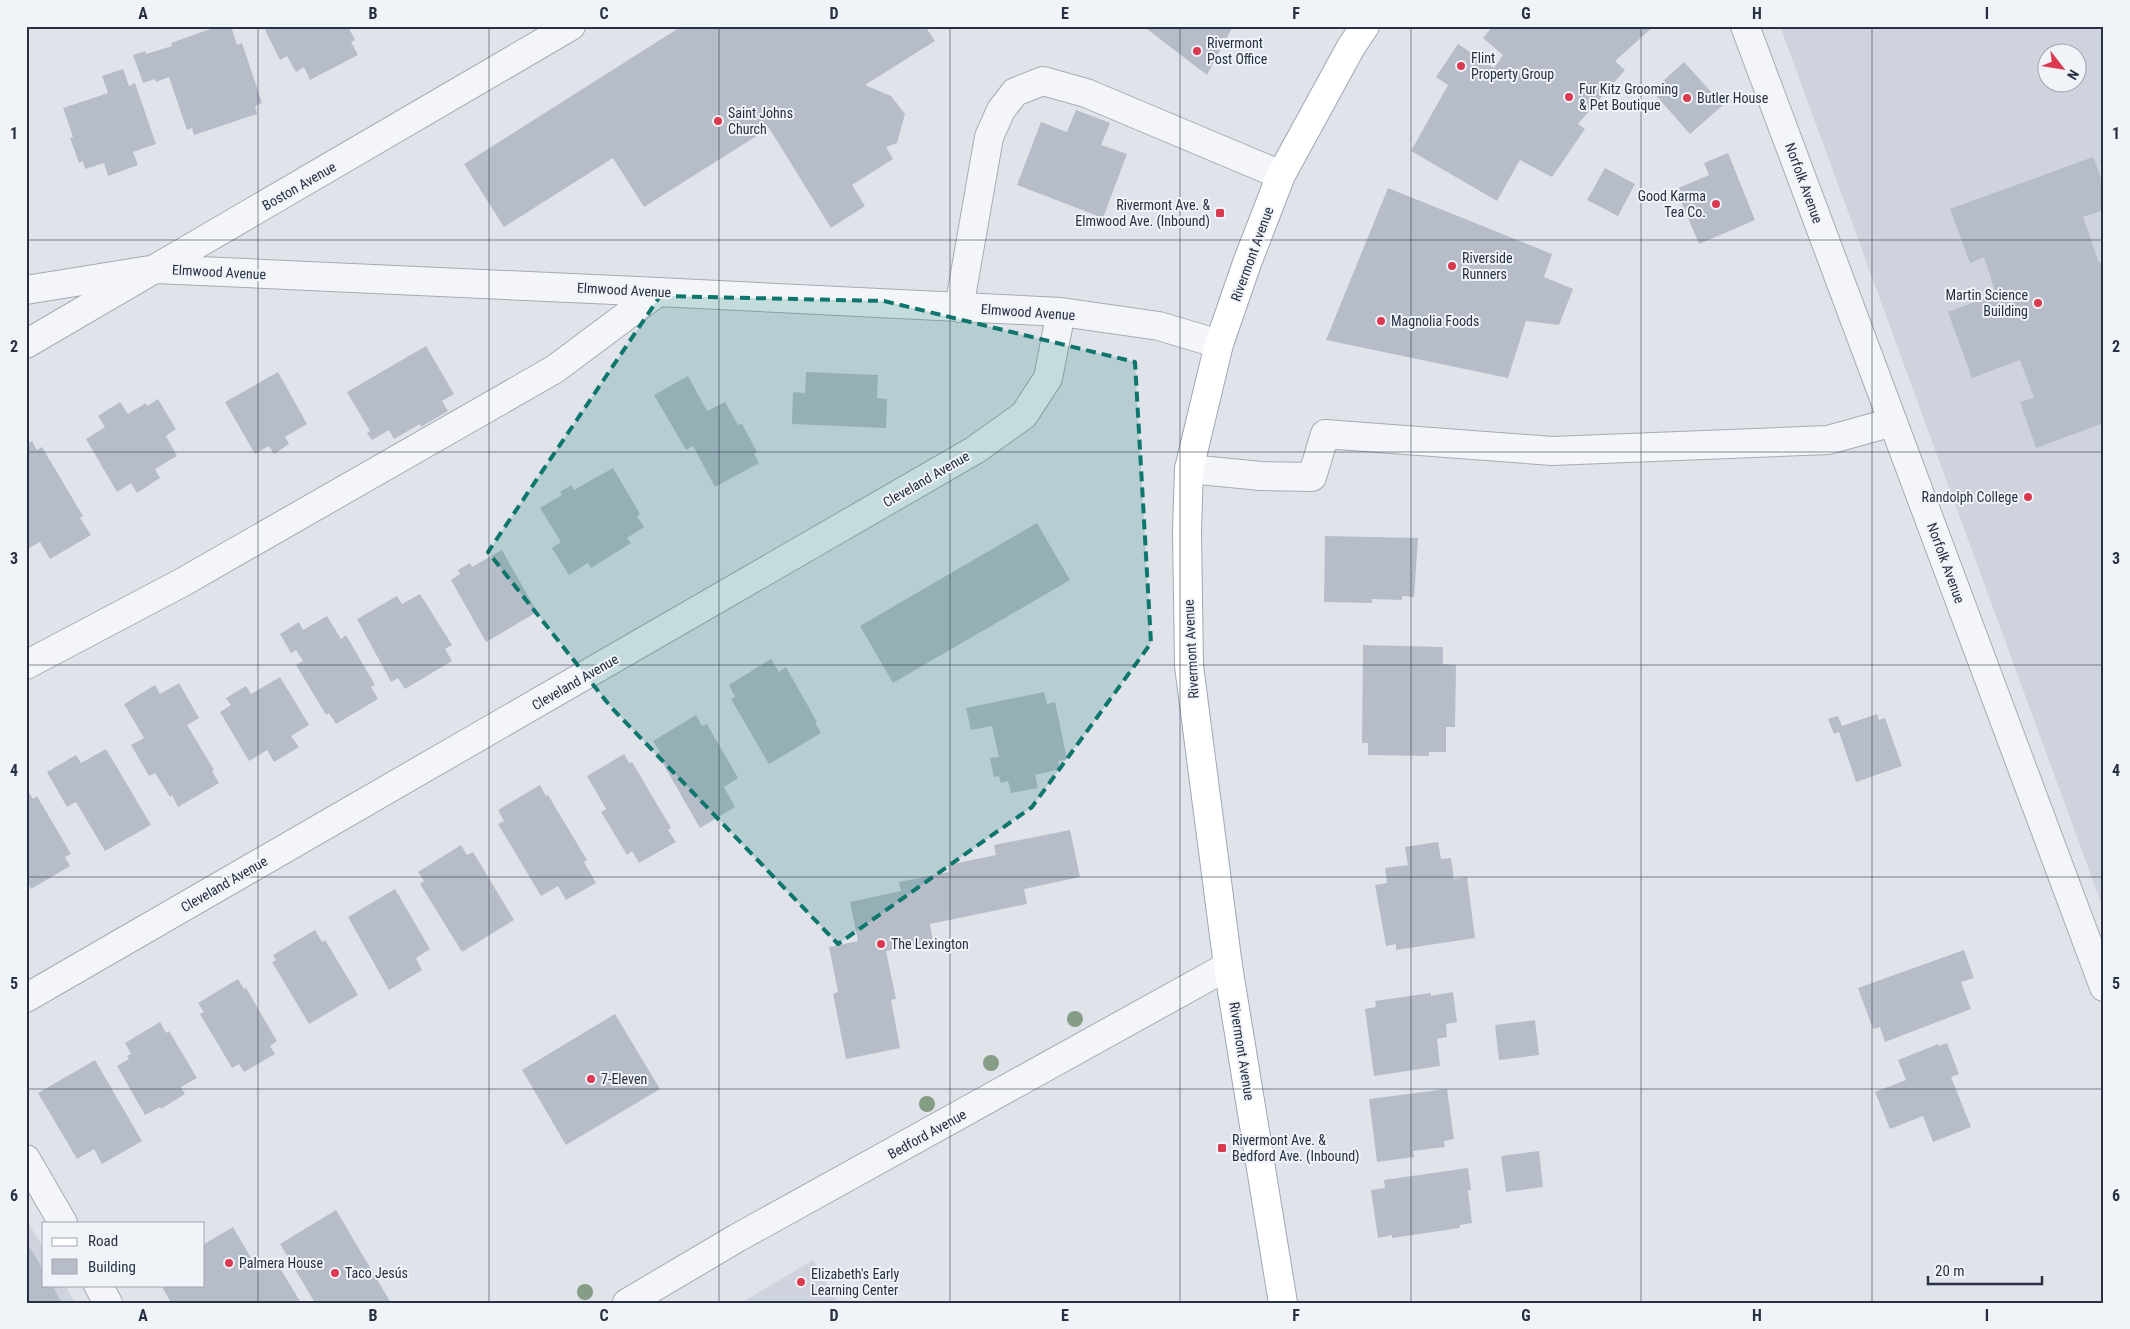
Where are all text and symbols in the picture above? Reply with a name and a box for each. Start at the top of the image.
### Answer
text: A [138,4,148,23]
text: B [369,4,378,23]
text: C [599,4,609,23]
text: D [829,4,839,23]
text: E [1061,4,1069,23]
text: F [1292,4,1300,23]
text: G [1521,4,1531,23]
text: H [1752,4,1762,23]
text: I [1985,4,1989,23]
place label: Rivermont Post Office [1207,35,1268,67]
north arrow [2038,42,2088,92]
marker: Rivermont Post Office [1191,45,1203,57]
place label: Flint Property Group [1471,50,1554,82]
marker: Flint Property Group [1455,60,1467,72]
text: N [2064,67,2082,82]
place label: Fur Kitz Grooming & Pet Boutique [1579,81,1678,113]
place label: Butler House [1697,90,1769,106]
marker: Fur Kitz Grooming & Pet Boutique [1563,91,1575,103]
marker: Butler House [1681,92,1693,104]
place label: Saint Johns Church [728,105,793,137]
marker: Saint Johns Church [712,115,724,127]
text: 1 [10,124,18,143]
text: 1 [2112,124,2120,143]
street label: Norfolk Avenue [1782,141,1826,226]
street label: Boston Avenue [259,158,339,214]
place label: Good Karma Tea Co. [1638,188,1706,220]
place label: Rivermont Ave. & Elmwood Ave. (Inbound) [1075,197,1210,230]
marker: Good Karma Tea Co. [1710,198,1722,210]
street label: Rivermont Avenue [1227,204,1277,303]
marker: Rivermont Ave. & Elmwood Ave. (Inbound) [1214,207,1226,219]
place label: Riverside Runners [1462,250,1513,282]
marker: Riverside Runners [1446,260,1458,272]
street label: Elmwood Avenue [171,262,267,282]
street label: Elmwood Avenue [576,280,672,300]
place label: Martin Science Building [1945,287,2028,319]
marker: Martin Science Building [2032,297,2044,309]
street label: Elmwood Avenue [980,301,1076,323]
place label: Magnolia Foods [1391,313,1479,329]
marker: Magnolia Foods [1375,315,1387,327]
text: 2 [10,337,18,356]
text: 2 [2112,337,2120,356]
street label: Cleveland Avenue [880,448,972,510]
place label: Randolph College [1922,489,2018,505]
marker: Randolph College [2022,491,2034,503]
street label: Norfolk Avenue [1924,521,1968,606]
text: 3 [10,549,18,568]
text: 3 [2112,549,2120,568]
street label: Rivermont Avenue [1180,599,1202,699]
street label: Cleveland Avenue [529,651,621,713]
text: 4 [10,761,18,780]
text: 4 [2112,761,2120,780]
street label: Cleveland Avenue [178,853,270,915]
place label: The Lexington [891,936,969,952]
marker: The Lexington [875,938,887,950]
text: 5 [10,974,18,993]
text: 5 [2112,974,2120,993]
street label: Rivermont Avenue [1226,1001,1258,1102]
place label: 7-Eleven [601,1071,647,1087]
marker: 7-Eleven [585,1073,597,1085]
street label: Bedford Avenue [885,1106,969,1162]
place label: Rivermont Ave. & Bedford Ave. (Inbound) [1232,1132,1360,1165]
marker: Rivermont Ave. & Bedford Ave. (Inbound) [1216,1142,1228,1154]
text: 6 [10,1186,18,1205]
text: 6 [2112,1186,2120,1205]
legend [42,1222,205,1286]
text: Road [88,1232,118,1250]
scale bar [1928,1254,2041,1286]
place label: Palmera House [239,1255,323,1271]
marker: Palmera House [223,1257,235,1269]
text: Building [88,1258,136,1276]
text: 20 m [1935,1262,1965,1280]
place label: Taco Jesús [345,1265,408,1281]
place label: Elizabeth's Early Learning Center [811,1266,900,1298]
marker: Taco Jesús [329,1267,341,1279]
marker: Elizabeth's Early Learning Center [795,1276,807,1288]
text: A [138,1306,148,1325]
text: B [369,1306,378,1325]
text: C [599,1306,609,1325]
text: D [829,1306,839,1325]
text: E [1061,1306,1069,1325]
text: F [1292,1306,1300,1325]
text: G [1521,1306,1531,1325]
text: H [1752,1306,1762,1325]
text: I [1985,1306,1989,1325]

